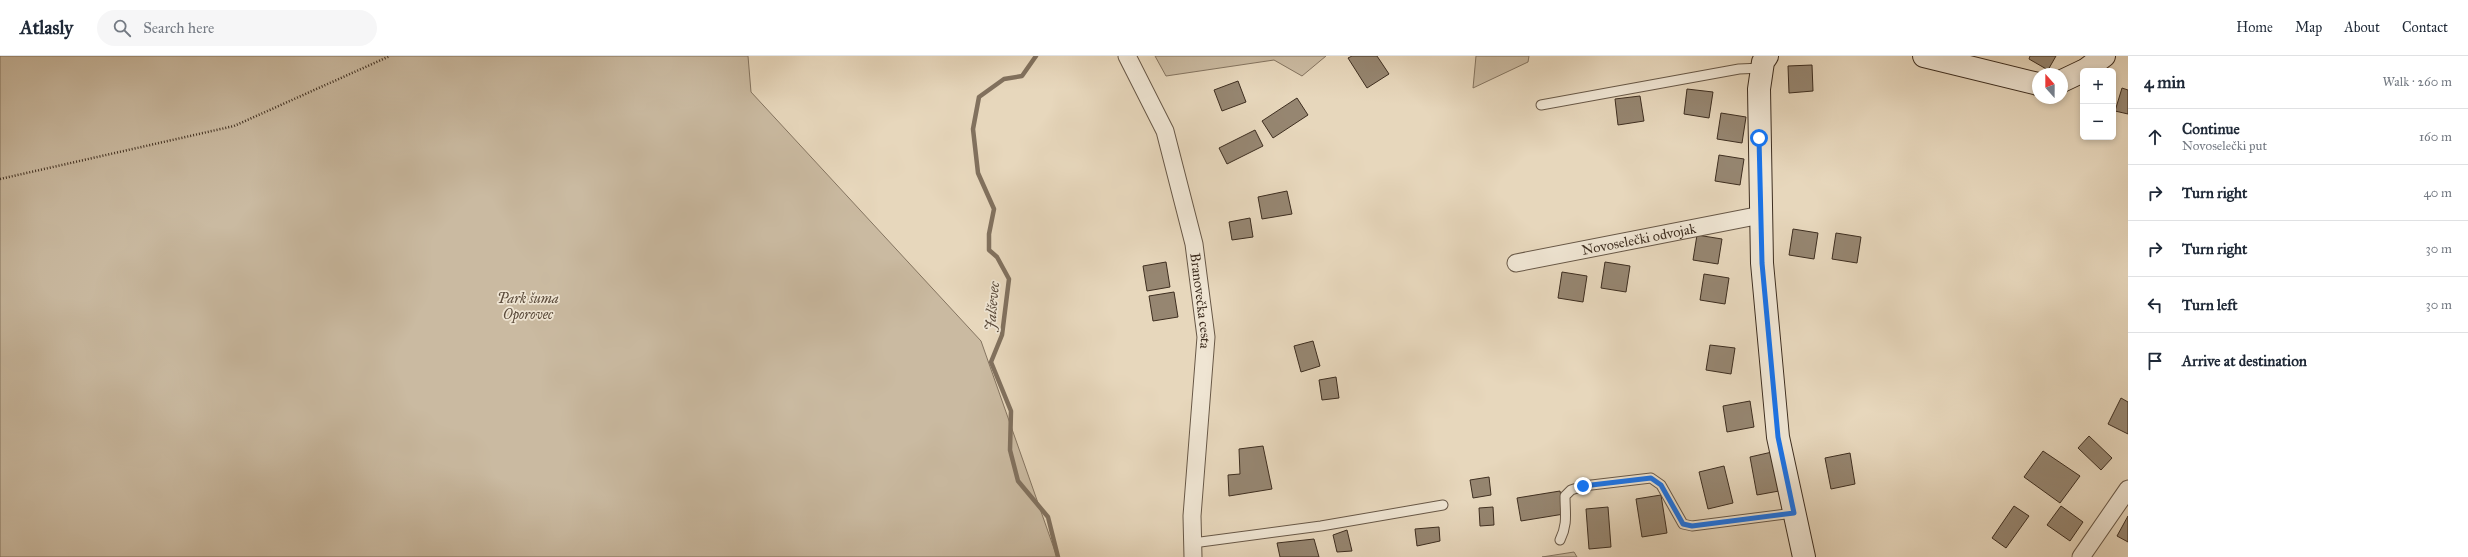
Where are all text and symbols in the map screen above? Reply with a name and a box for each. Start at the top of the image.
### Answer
search box [97,10,377,46]
text: Atlasly [20,16,73,39]
icon: search [111,17,133,39]
text: Search here [143,19,214,37]
text: Home [2236,19,2273,36]
text: Map [2295,19,2322,36]
text: About [2344,19,2380,36]
text: Contact [2402,19,2448,36]
north arrow [2032,68,2068,104]
map controls [2080,68,2116,140]
button: + [2080,68,2116,104]
text: 4 min [2144,72,2185,93]
text: Walk · 260 m [2382,74,2452,90]
button: − [2080,104,2116,140]
text: Continue [2182,120,2240,138]
icon: ahead [2144,126,2166,148]
route start [1750,129,1768,147]
text: 160 m [2419,129,2452,145]
text: Novoselečki put [2182,138,2267,154]
icon: right [2144,182,2166,204]
text: Turn right [2182,184,2247,202]
text: 40 m [2423,185,2452,201]
street label: Novoselečki odvojak [1580,219,1698,258]
icon: right [2144,238,2166,260]
text: Turn right [2182,240,2247,258]
text: 30 m [2426,241,2452,257]
street label: Branovečka cesta [1187,252,1215,349]
water label: Jalševec [981,280,1003,333]
park label: Park šuma Oporovec [497,290,559,324]
icon: left [2144,294,2166,316]
text: Turn left [2182,296,2238,314]
text: 30 m [2426,297,2452,313]
icon: arrive [2144,350,2166,372]
text: Arrive at destination [2182,352,2307,370]
route end [1574,477,1592,495]

